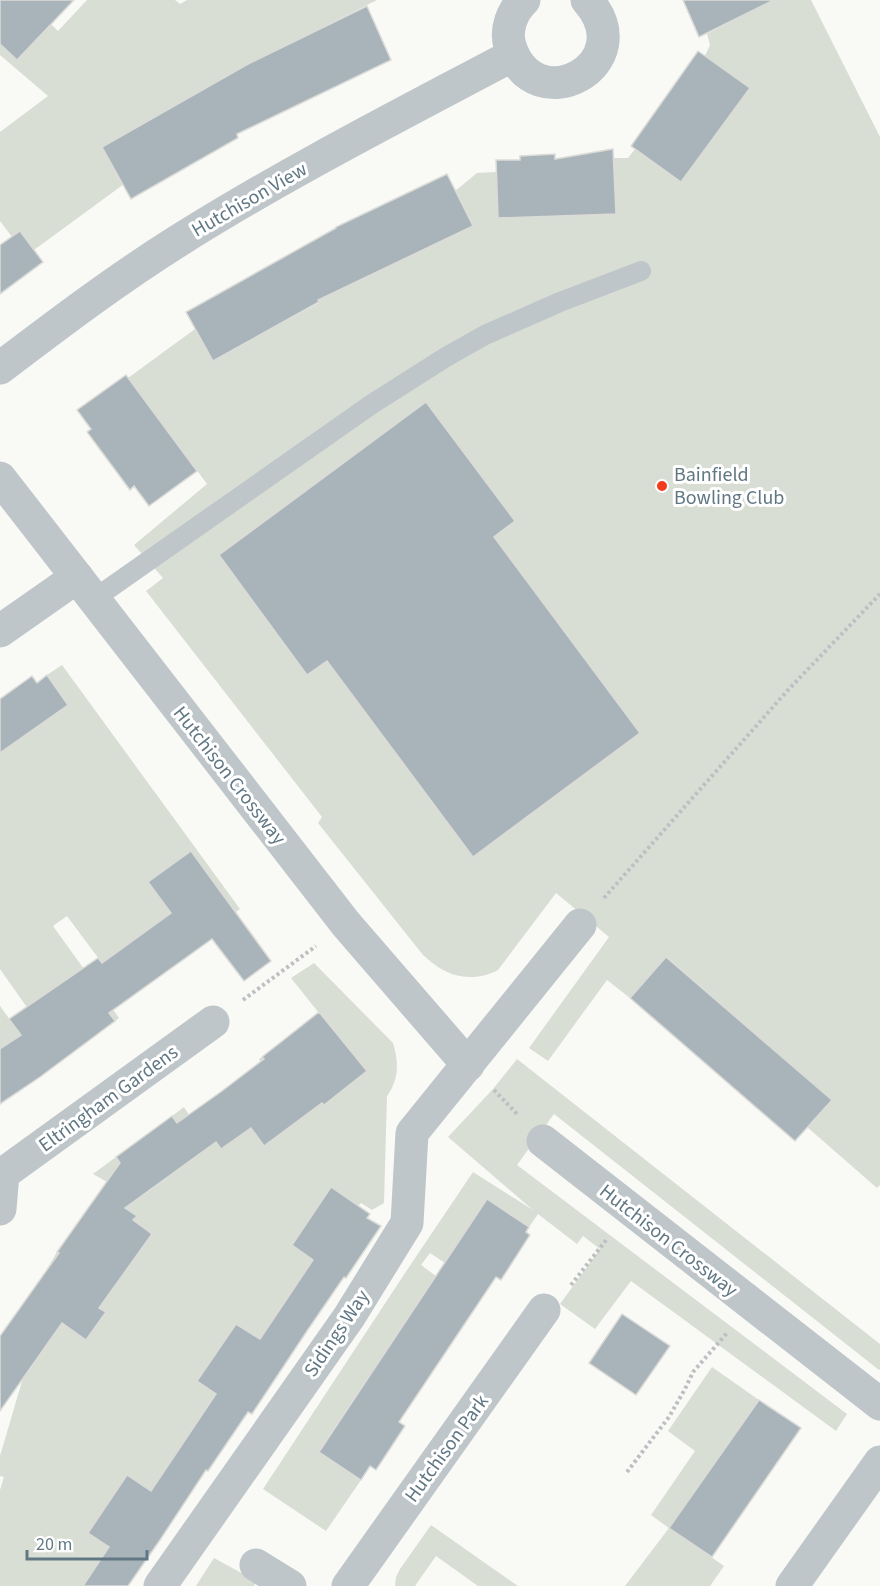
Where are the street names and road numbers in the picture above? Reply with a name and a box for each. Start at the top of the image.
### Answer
street label: Hutchison View [187,155,312,244]
street label: Hutchison Crossway [166,700,293,851]
street label: Eltringham Gardens [33,1039,184,1159]
street label: Hutchison Crossway [593,1178,744,1304]
street label: Sidings Way [297,1284,377,1383]
street label: Hutchison Park [398,1389,495,1508]

